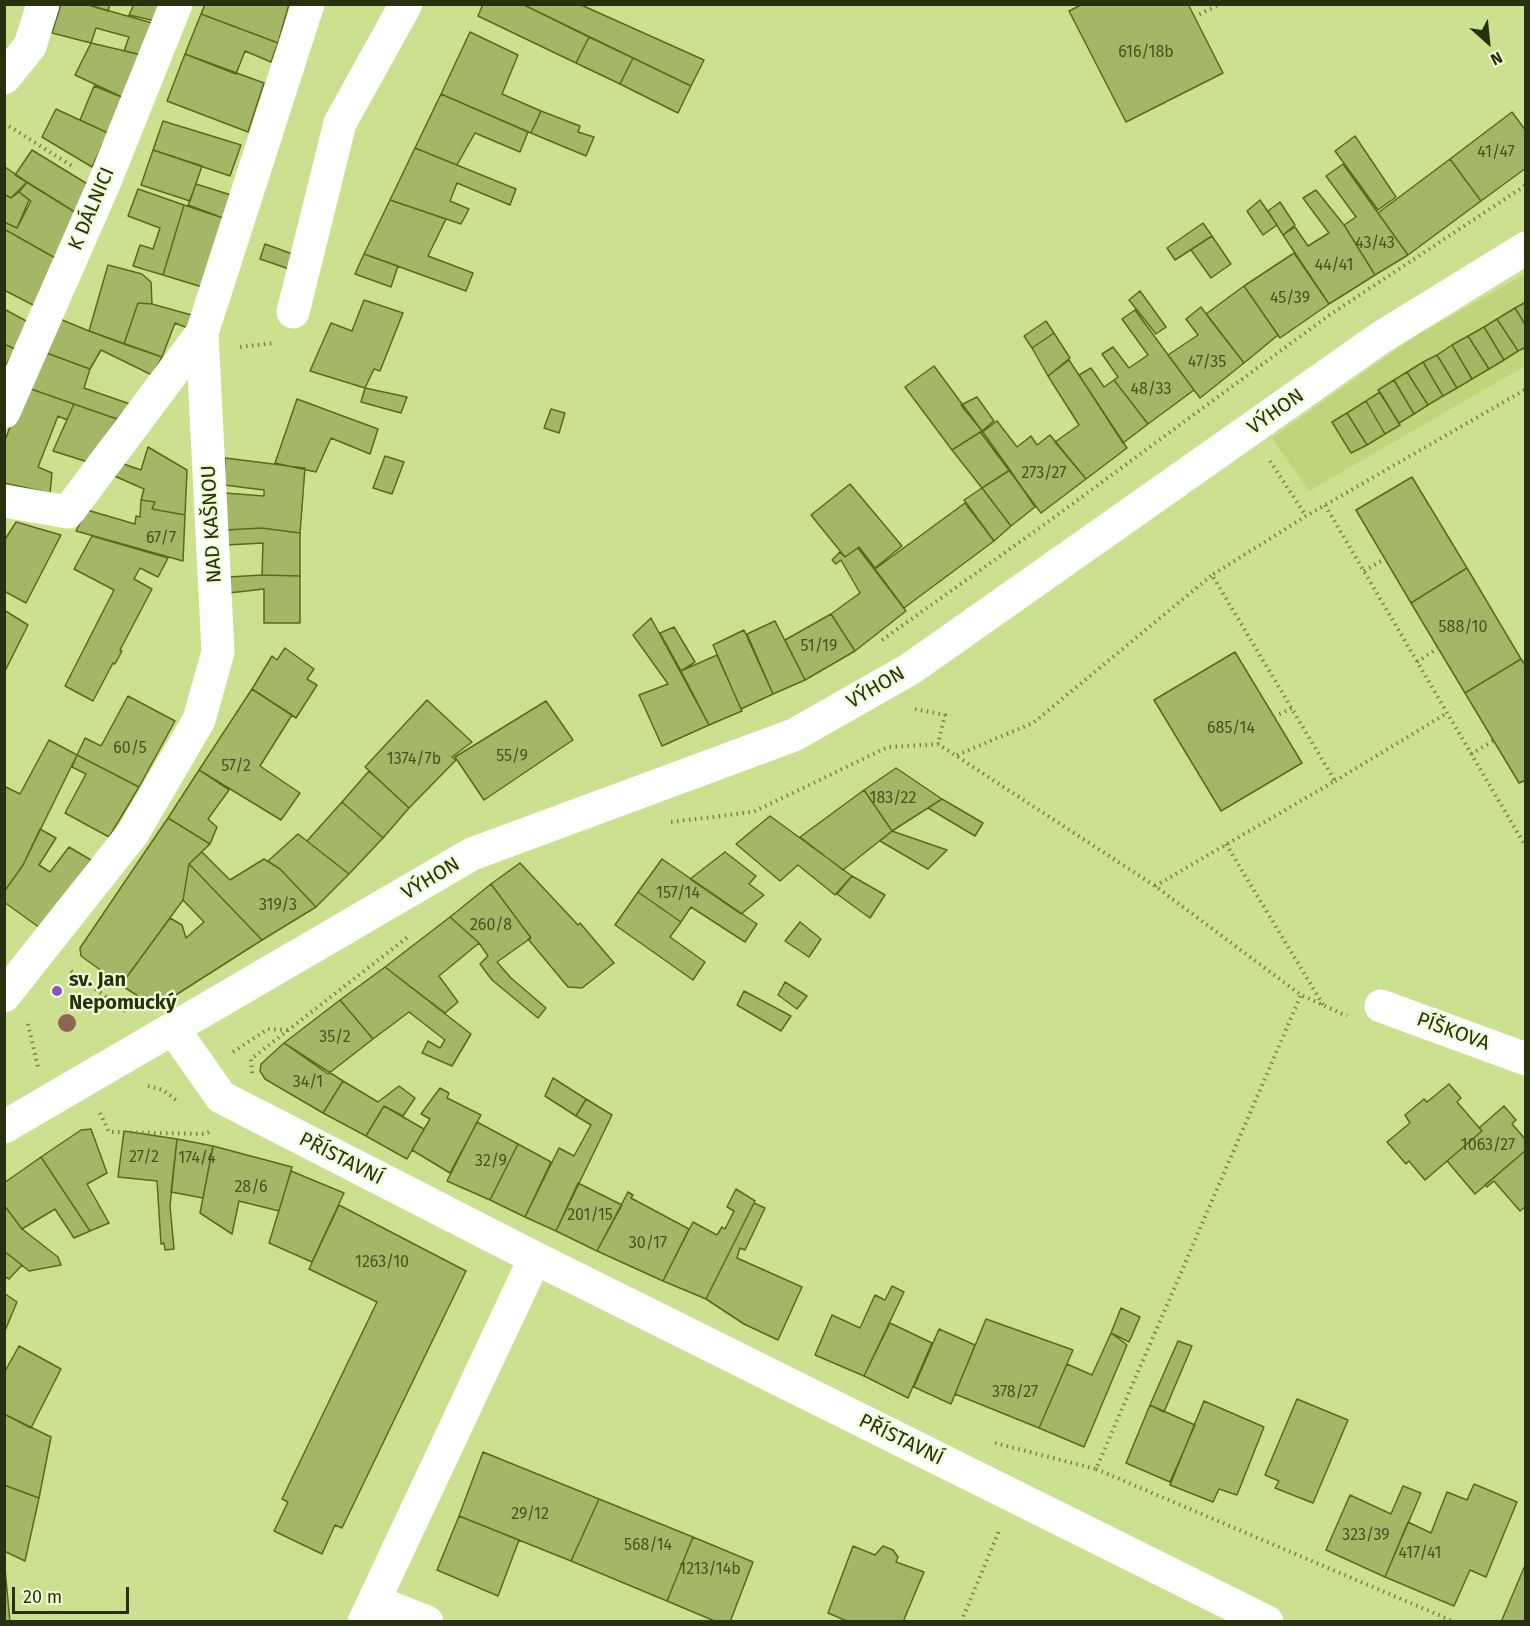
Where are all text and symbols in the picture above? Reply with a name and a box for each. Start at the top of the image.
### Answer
north arrow [1458,12,1518,72]
house number: 616/18b [1118,43,1174,63]
text: N [1487,48,1505,69]
house number: 41/47 [1477,143,1515,163]
street label: K DÁLNICI [64,164,120,254]
house number: 43/43 [1355,234,1395,254]
house number: 44/41 [1315,256,1353,276]
house number: 45/39 [1270,289,1310,309]
house number: 47/35 [1188,353,1226,373]
house number: 48/33 [1130,380,1172,400]
street label: VÝHON [1243,384,1309,440]
street label: NAD KAŠNOU [197,464,227,584]
house number: 273/27 [1022,464,1066,484]
house number: 67/7 [146,529,176,549]
house number: 588/10 [1439,618,1487,638]
house number: 51/19 [801,637,837,657]
street label: VÝHON [843,662,909,714]
house number: 685/14 [1207,719,1255,739]
house number: 60/5 [113,739,147,759]
house number: 55/9 [496,747,528,767]
house number: 1374/7b [387,750,441,770]
house number: 57/2 [221,757,251,777]
house number: 183/22 [870,789,916,809]
street label: VÝHON [398,852,464,906]
house number: 157/14 [656,884,700,904]
house number: 319/3 [259,896,297,916]
house number: 260/8 [470,916,512,936]
place label: sv. Jan Nepomucký [69,968,176,1015]
marker: sv. Jan Nepomucký [50,984,64,998]
street label: PÍŠKOVA [1413,1008,1493,1056]
house number: 35/2 [319,1028,351,1048]
house number: 34/1 [293,1073,323,1093]
street label: PŘÍSTAVNÍ [295,1128,387,1190]
house number: 1063/27 [1461,1136,1515,1156]
house number: 27/2 [129,1148,159,1168]
house number: 174/4 [178,1149,216,1169]
house number: 32/9 [475,1152,507,1172]
house number: 28/6 [234,1178,268,1198]
house number: 201/15 [567,1206,613,1226]
house number: 30/17 [629,1234,667,1254]
house number: 1263/10 [355,1253,409,1273]
house number: 378/27 [992,1383,1038,1403]
street label: PŘÍSTAVNÍ [855,1409,947,1471]
house number: 29/12 [511,1505,549,1525]
house number: 323/39 [1342,1526,1390,1546]
house number: 568/14 [624,1536,672,1556]
house number: 417/41 [1398,1544,1442,1564]
house number: 1213/14b [679,1560,741,1580]
scale bar [15,1575,132,1613]
text: 20 m [23,1586,62,1608]

